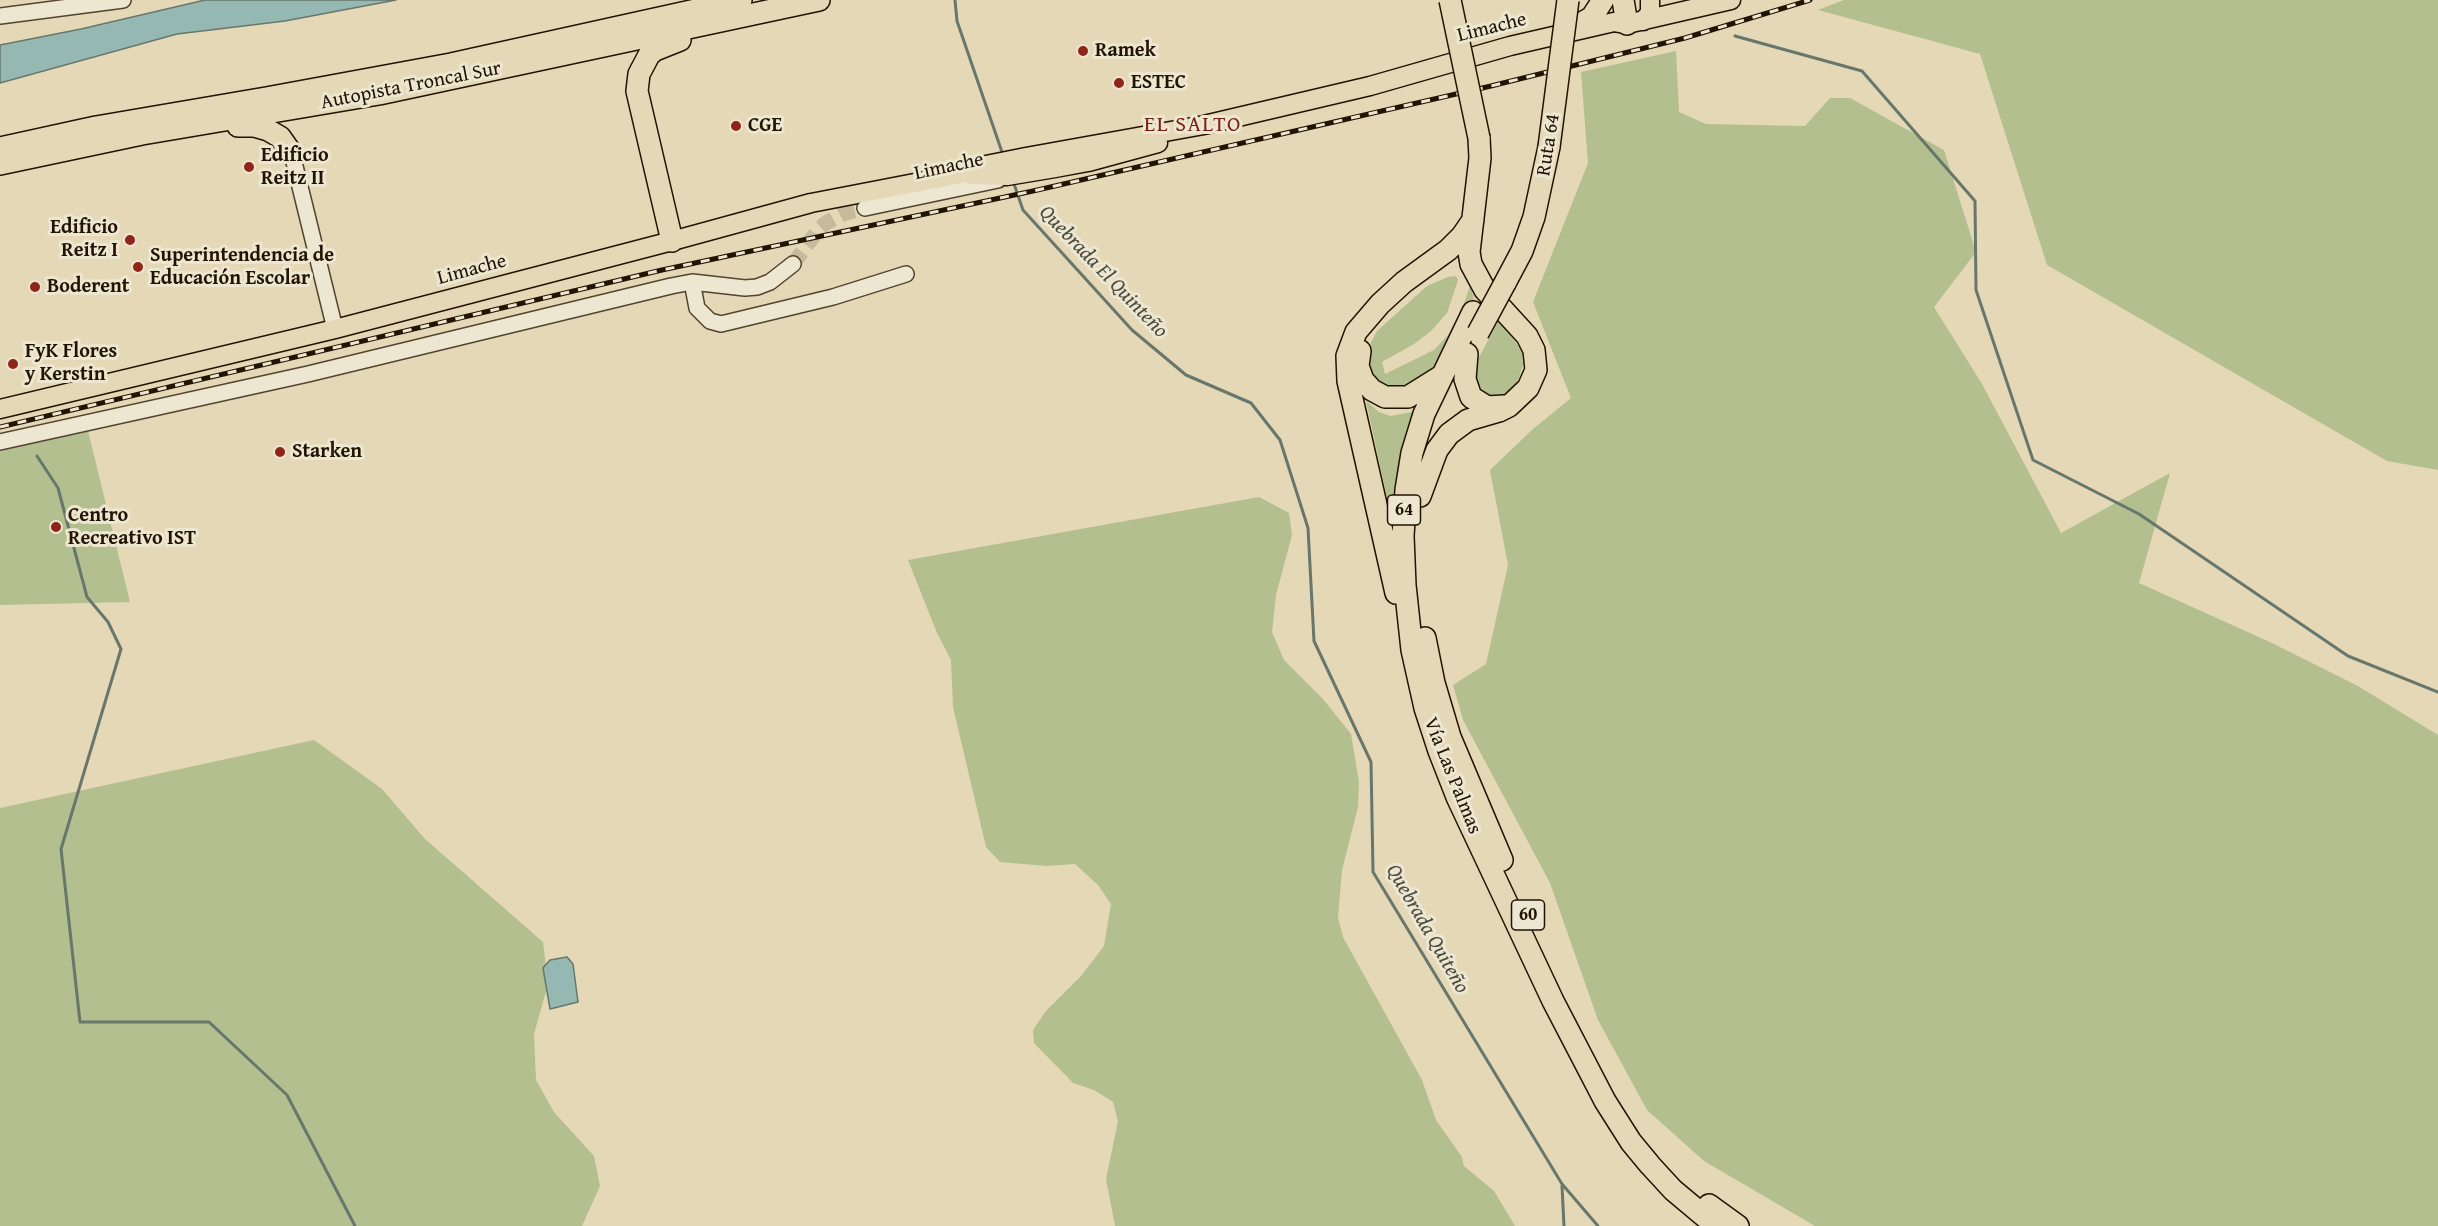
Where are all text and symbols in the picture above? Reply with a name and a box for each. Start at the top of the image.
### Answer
street label: Limache [1455,8,1529,48]
place label: Ramek [1095,39,1156,63]
marker: Ramek [1076,44,1090,58]
street label: Autopista Troncal Sur [319,57,503,115]
place label: ESTEC [1131,71,1186,95]
marker: ESTEC [1112,76,1126,90]
district label: EL SALTO [1144,112,1242,138]
street label: Ruta 64 [1532,112,1566,178]
place label: CGE [748,114,782,138]
marker: CGE [729,119,743,133]
place label: Edificio Reitz II [261,144,329,191]
street label: Limache [912,148,986,186]
marker: Edificio Reitz II [242,160,256,174]
water label: Quebrada El Quinteño [1033,200,1173,344]
place label: Edificio Reitz I [50,216,118,263]
marker: Edificio Reitz I [123,233,137,247]
place label: Superintendencia de Educación Escolar [150,244,334,291]
street label: Limache [435,249,509,291]
marker: Superintendencia de Educación Escolar [131,260,145,274]
place label: Boderent [47,275,129,299]
marker: Boderent [28,280,42,294]
place label: FyK Flores y Kerstin [25,340,117,387]
marker: FyK Flores y Kerstin [6,357,20,371]
place label: Starken [292,440,362,464]
marker: Starken [273,445,287,459]
road number: 64 [1388,495,1420,525]
place label: Centro Recreativo IST [68,504,196,551]
marker: Centro Recreativo IST [49,520,63,534]
street label: Vía Las Palmas [1418,714,1486,838]
water label: Quebrada Quiteño [1380,860,1474,998]
road number: 60 [1512,900,1544,930]

